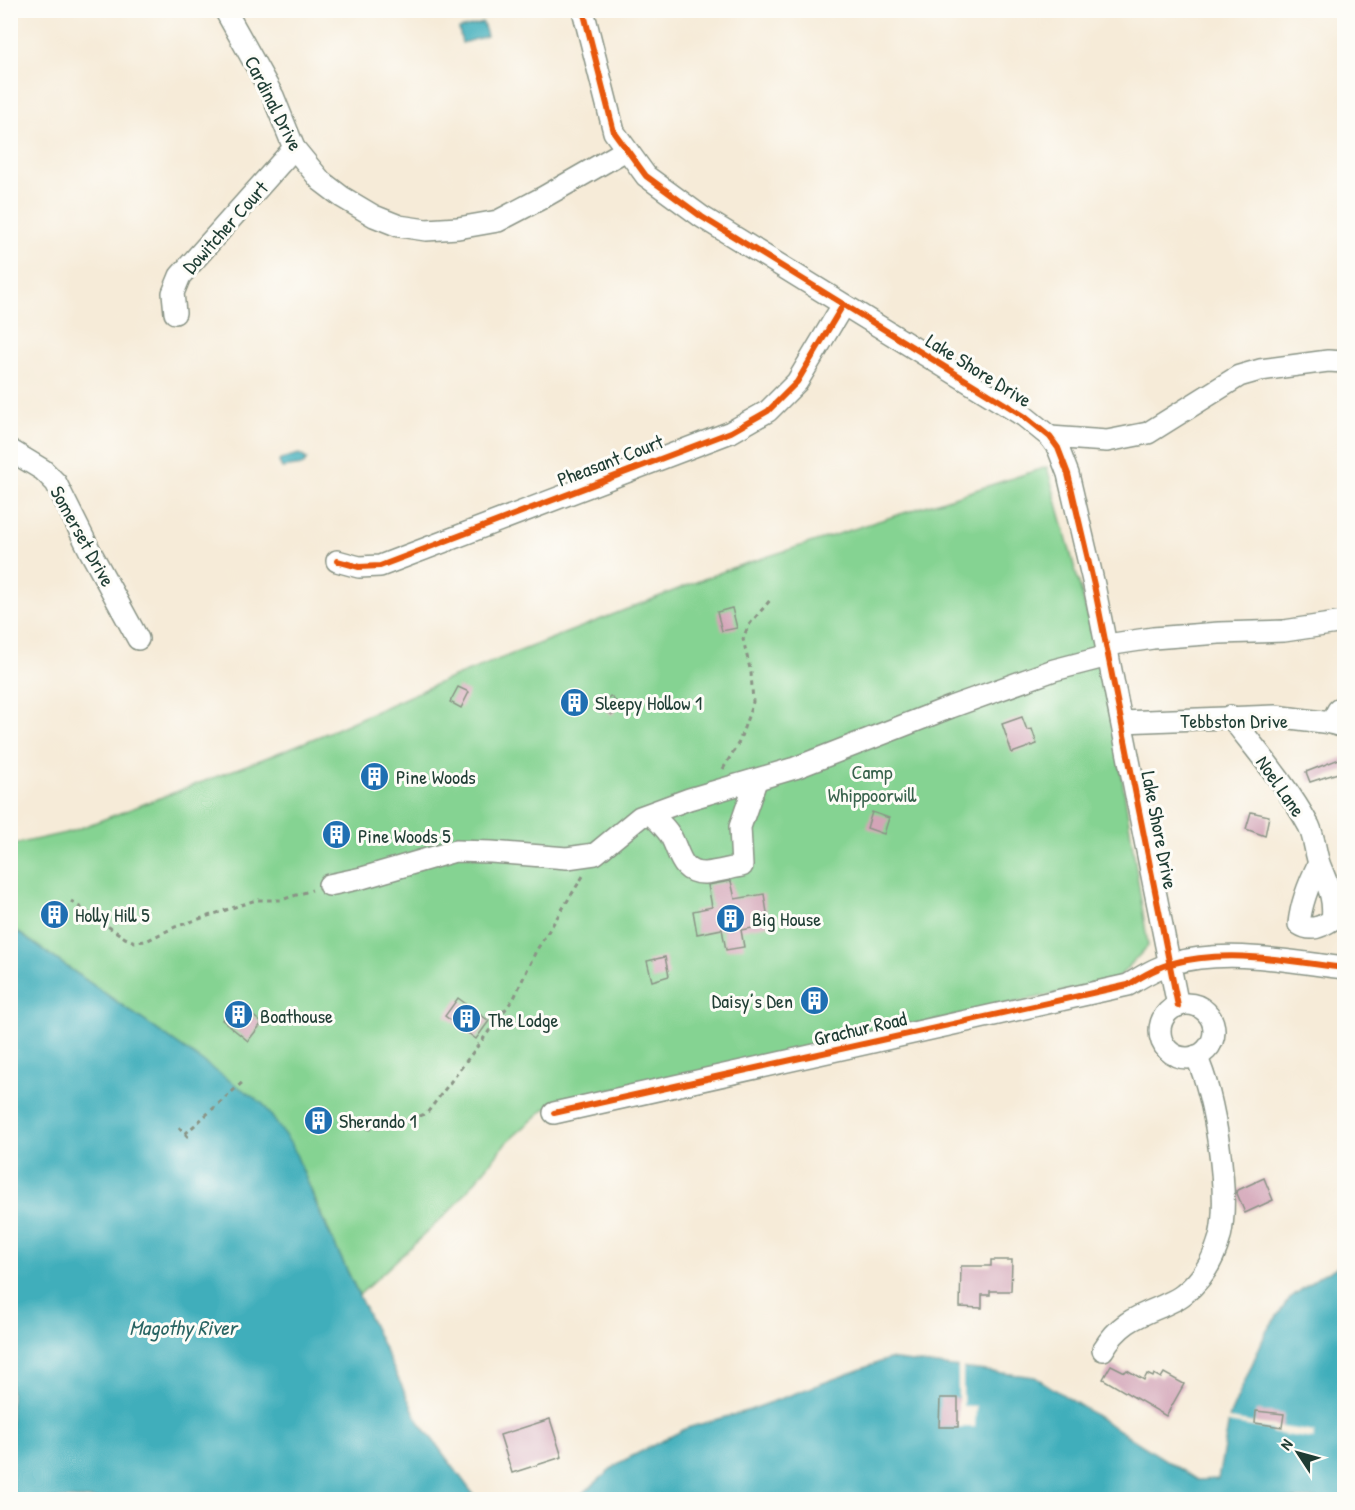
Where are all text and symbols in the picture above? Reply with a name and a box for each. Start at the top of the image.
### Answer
street label: Cardinal Drive [239,51,309,155]
street label: Dowitcher Court [176,174,275,279]
street label: Lake Shore Drive [921,327,1037,413]
street label: Pheasant Court [553,427,668,493]
street label: Somerset Drive [44,481,122,591]
building icon: Sleepy Hollow 1 [558,686,590,718]
place label: Sleepy Hollow 1 [595,689,702,716]
street label: Tebbston Drive [1180,707,1288,734]
street label: Noel Lane [1250,750,1312,822]
park label: Camp Whippoorwill [828,758,917,808]
building icon: Pine Woods [359,760,391,792]
place label: Pine Woods [396,763,476,790]
street label: Lake Shore Drive [1135,769,1185,891]
building icon: Pine Woods 5 [321,819,353,851]
place label: Pine Woods 5 [358,822,451,849]
building icon: Holly Hill 5 [38,898,70,930]
place label: Holly Hill 5 [75,901,150,928]
building icon: Big House [715,902,747,934]
place label: Big House [752,905,821,932]
building icon: Daisy’s Den [798,984,830,1016]
place label: Daisy’s Den [712,987,793,1014]
building icon: Boathouse [223,999,255,1031]
place label: Boathouse [260,1002,333,1029]
building icon: The Lodge [451,1003,483,1035]
street label: Grachur Road [811,1004,909,1052]
place label: The Lodge [488,1006,559,1033]
building icon: Sherando 1 [302,1104,334,1136]
place label: Sherando 1 [339,1107,417,1134]
water label: Magothy River [129,1313,240,1342]
north arrow [1268,1423,1328,1483]
text: N [1274,1434,1298,1454]

